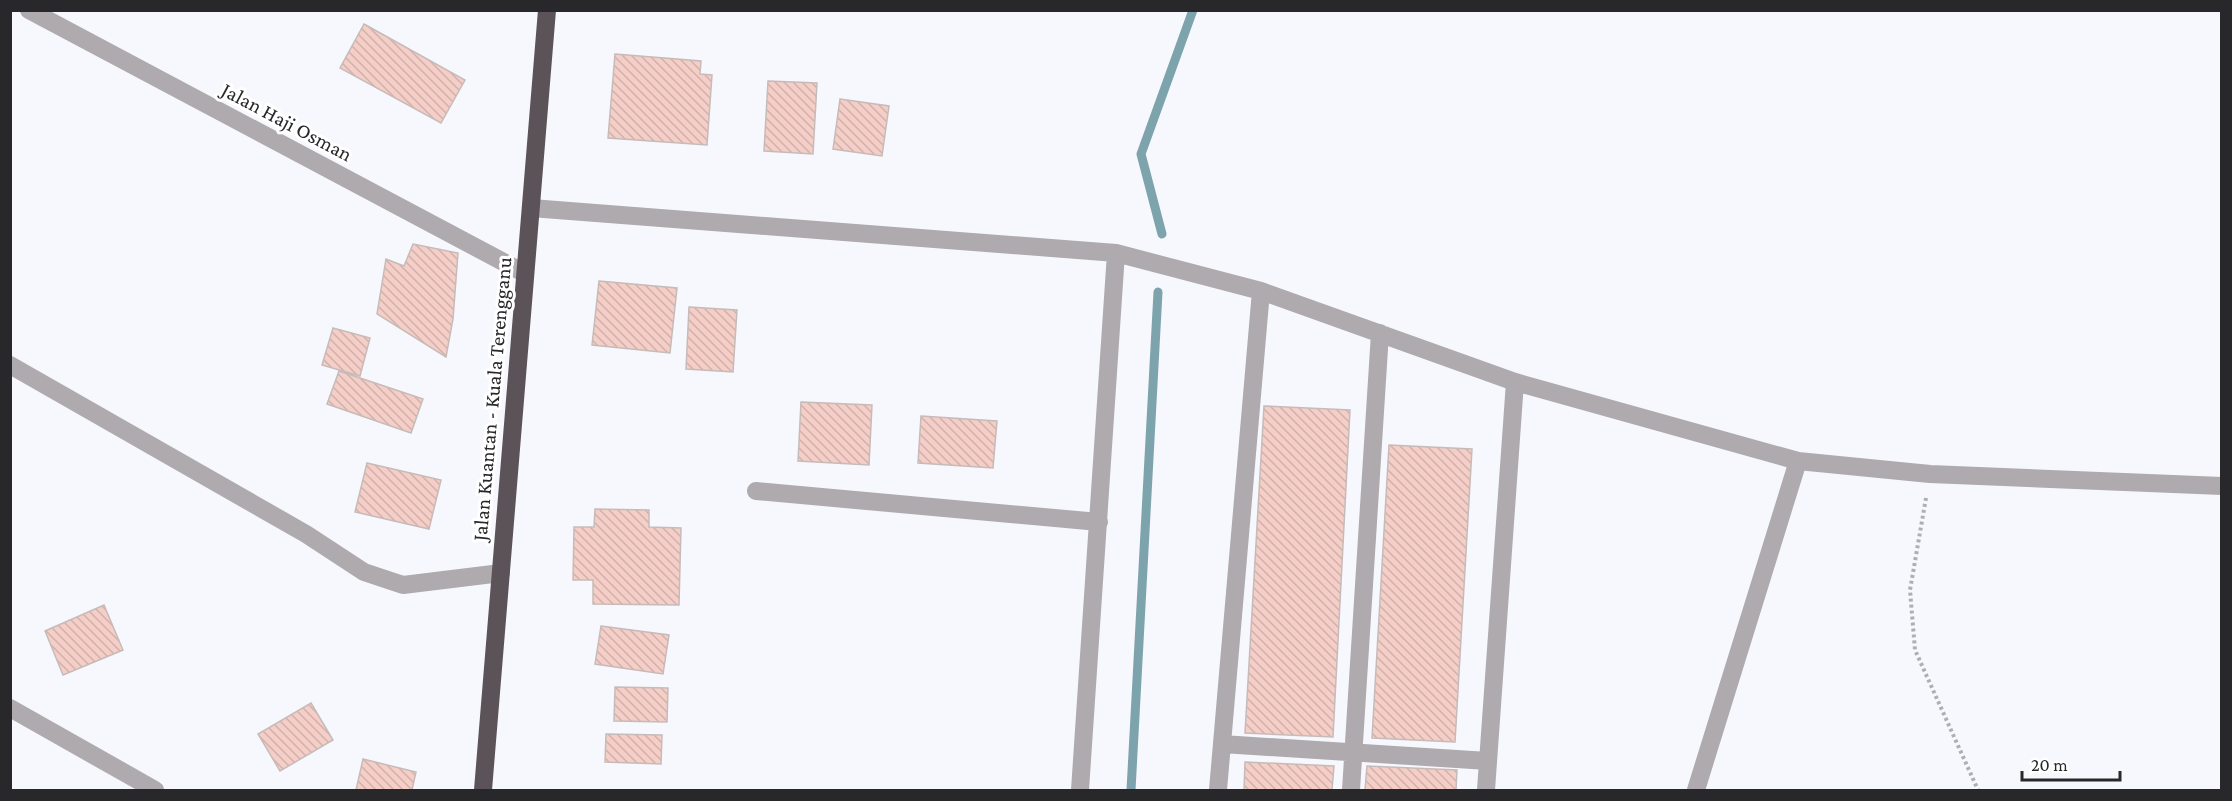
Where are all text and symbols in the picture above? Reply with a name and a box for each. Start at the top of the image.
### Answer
street label: Jalan Haji Osman [216,77,356,167]
street label: Jalan Kuantan - Kuala Terengganu [467,256,516,544]
scale bar [2022,744,2120,782]
text: 20 m [2031,755,2068,775]

